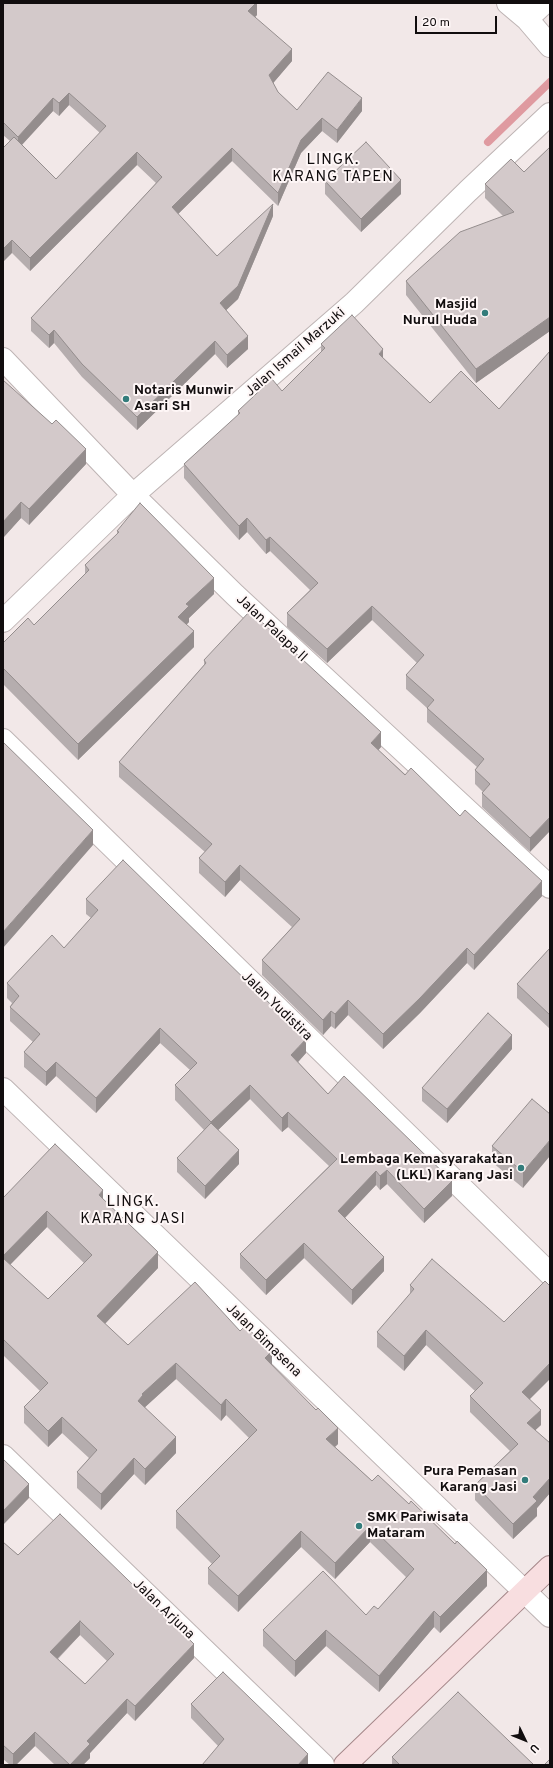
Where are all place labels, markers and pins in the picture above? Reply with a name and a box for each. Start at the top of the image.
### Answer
place label: Masjid Nurul Huda [403,297,477,330]
marker: Masjid Nurul Huda [480,308,490,318]
place label: Notaris Munwir Asari SH [134,383,233,416]
marker: Notaris Munwir Asari SH [121,394,131,404]
place label: Lembaga Kemasyarakatan (LKL) Karang Jasi [340,1152,513,1184]
marker: Lembaga Kemasyarakatan (LKL) Karang Jasi [516,1163,526,1173]
place label: Pura Pemasan Karang Jasi [423,1464,517,1496]
marker: Pura Pemasan Karang Jasi [520,1475,530,1485]
place label: SMK Pariwisata Mataram [367,1510,469,1542]
marker: SMK Pariwisata Mataram [354,1521,364,1531]

